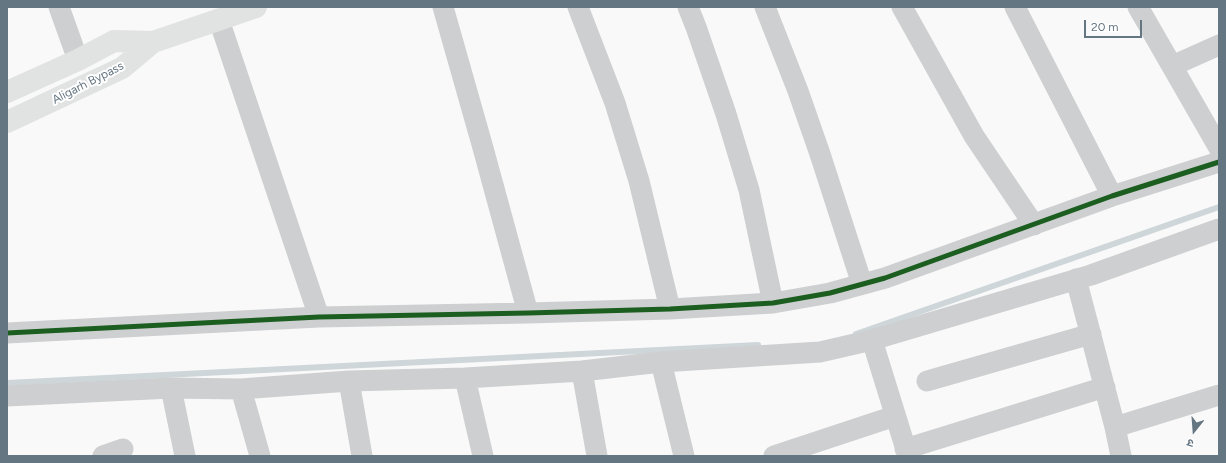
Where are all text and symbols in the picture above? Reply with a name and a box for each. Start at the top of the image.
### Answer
scale bar [1086,12,1144,38]
text: 20 m [1091,20,1119,34]
street label: Aligarh Bypass [50,59,126,107]
north arrow [1174,411,1214,451]
text: उ [1185,436,1195,450]

